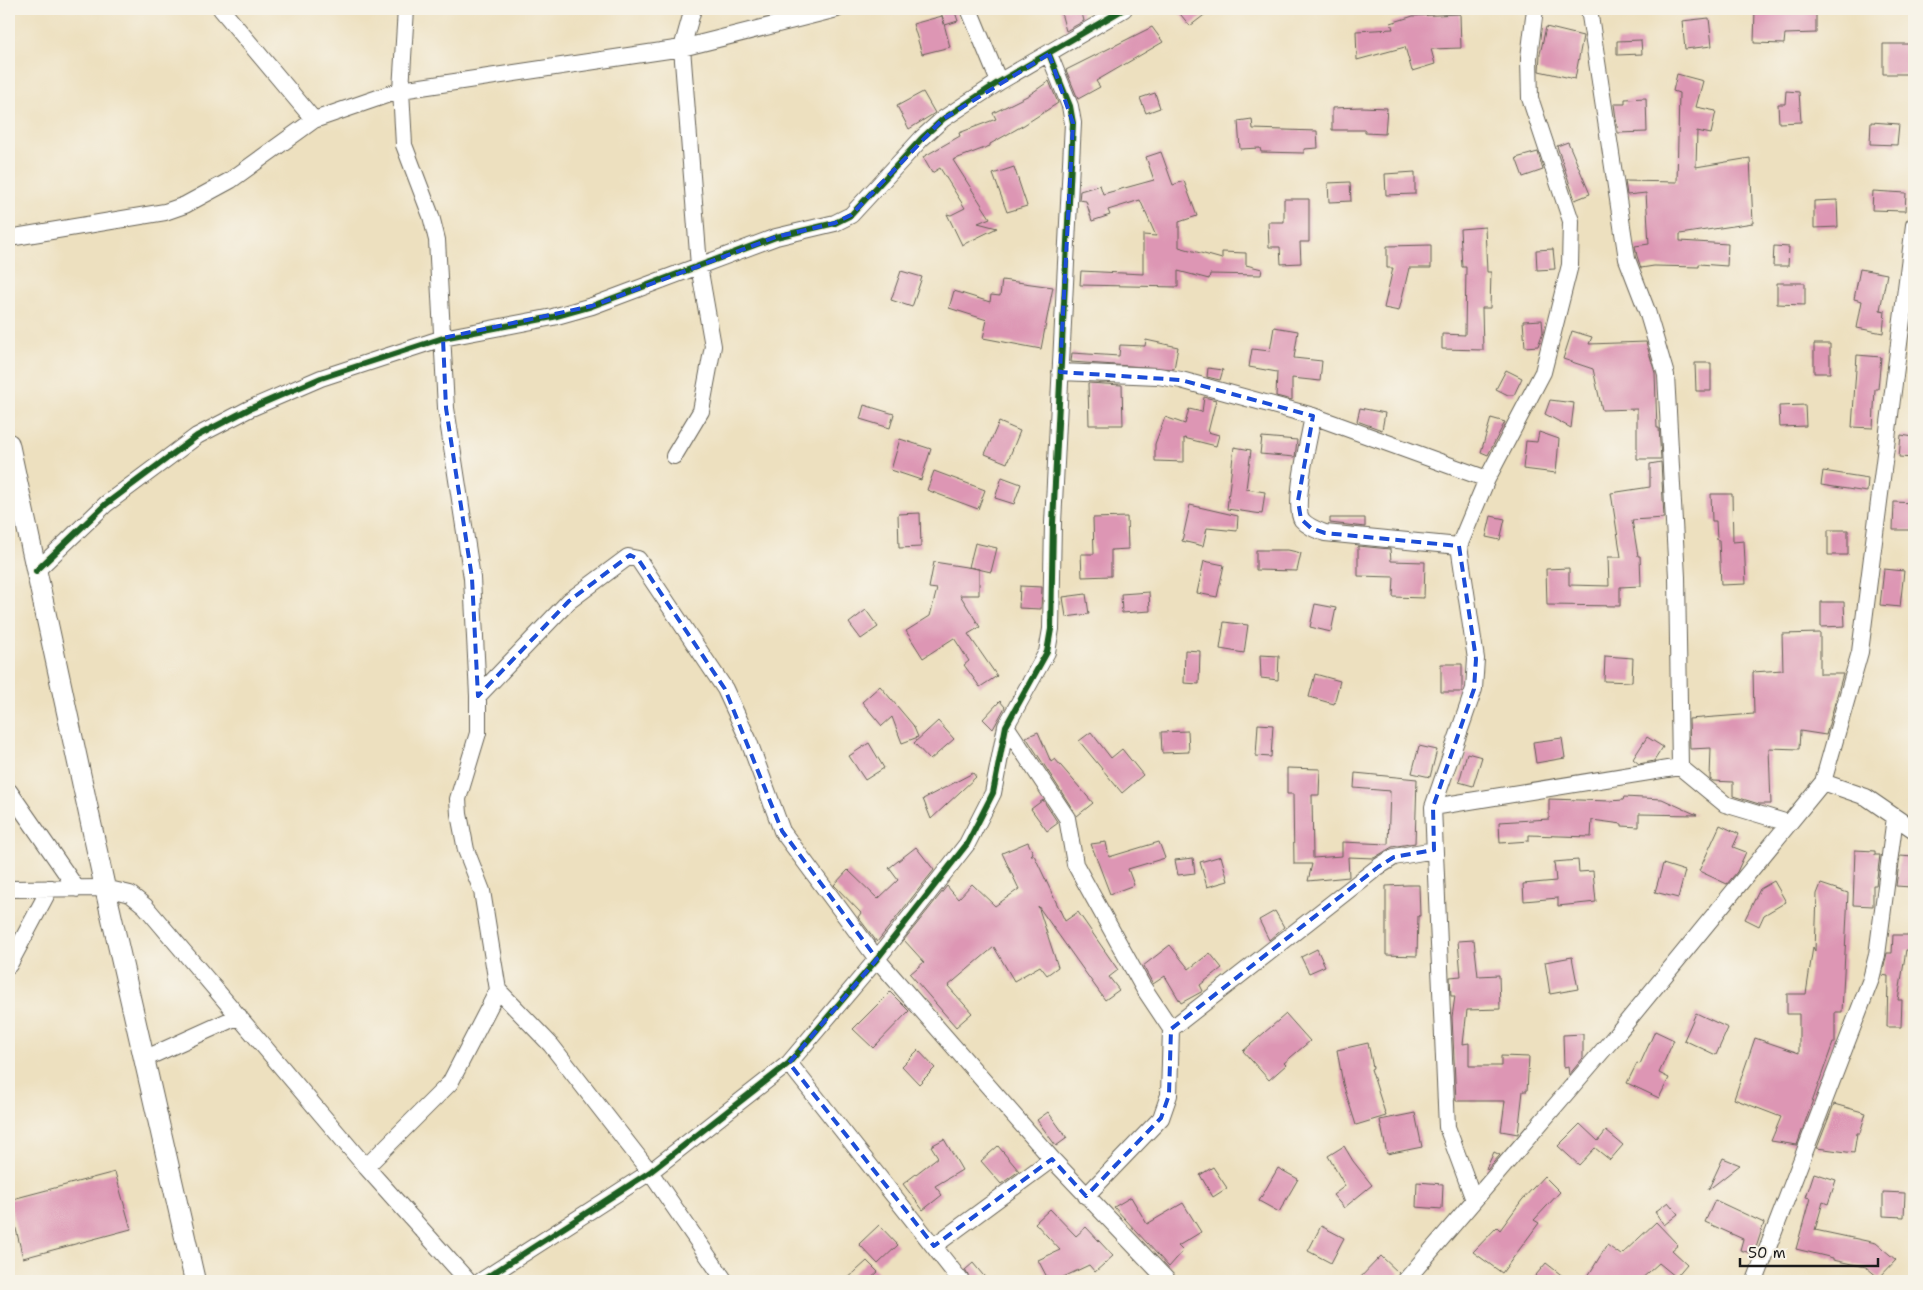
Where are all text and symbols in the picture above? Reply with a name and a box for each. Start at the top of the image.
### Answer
scale bar [1740,1235,1878,1267]
text: 50 m [1748,1243,1786,1263]

